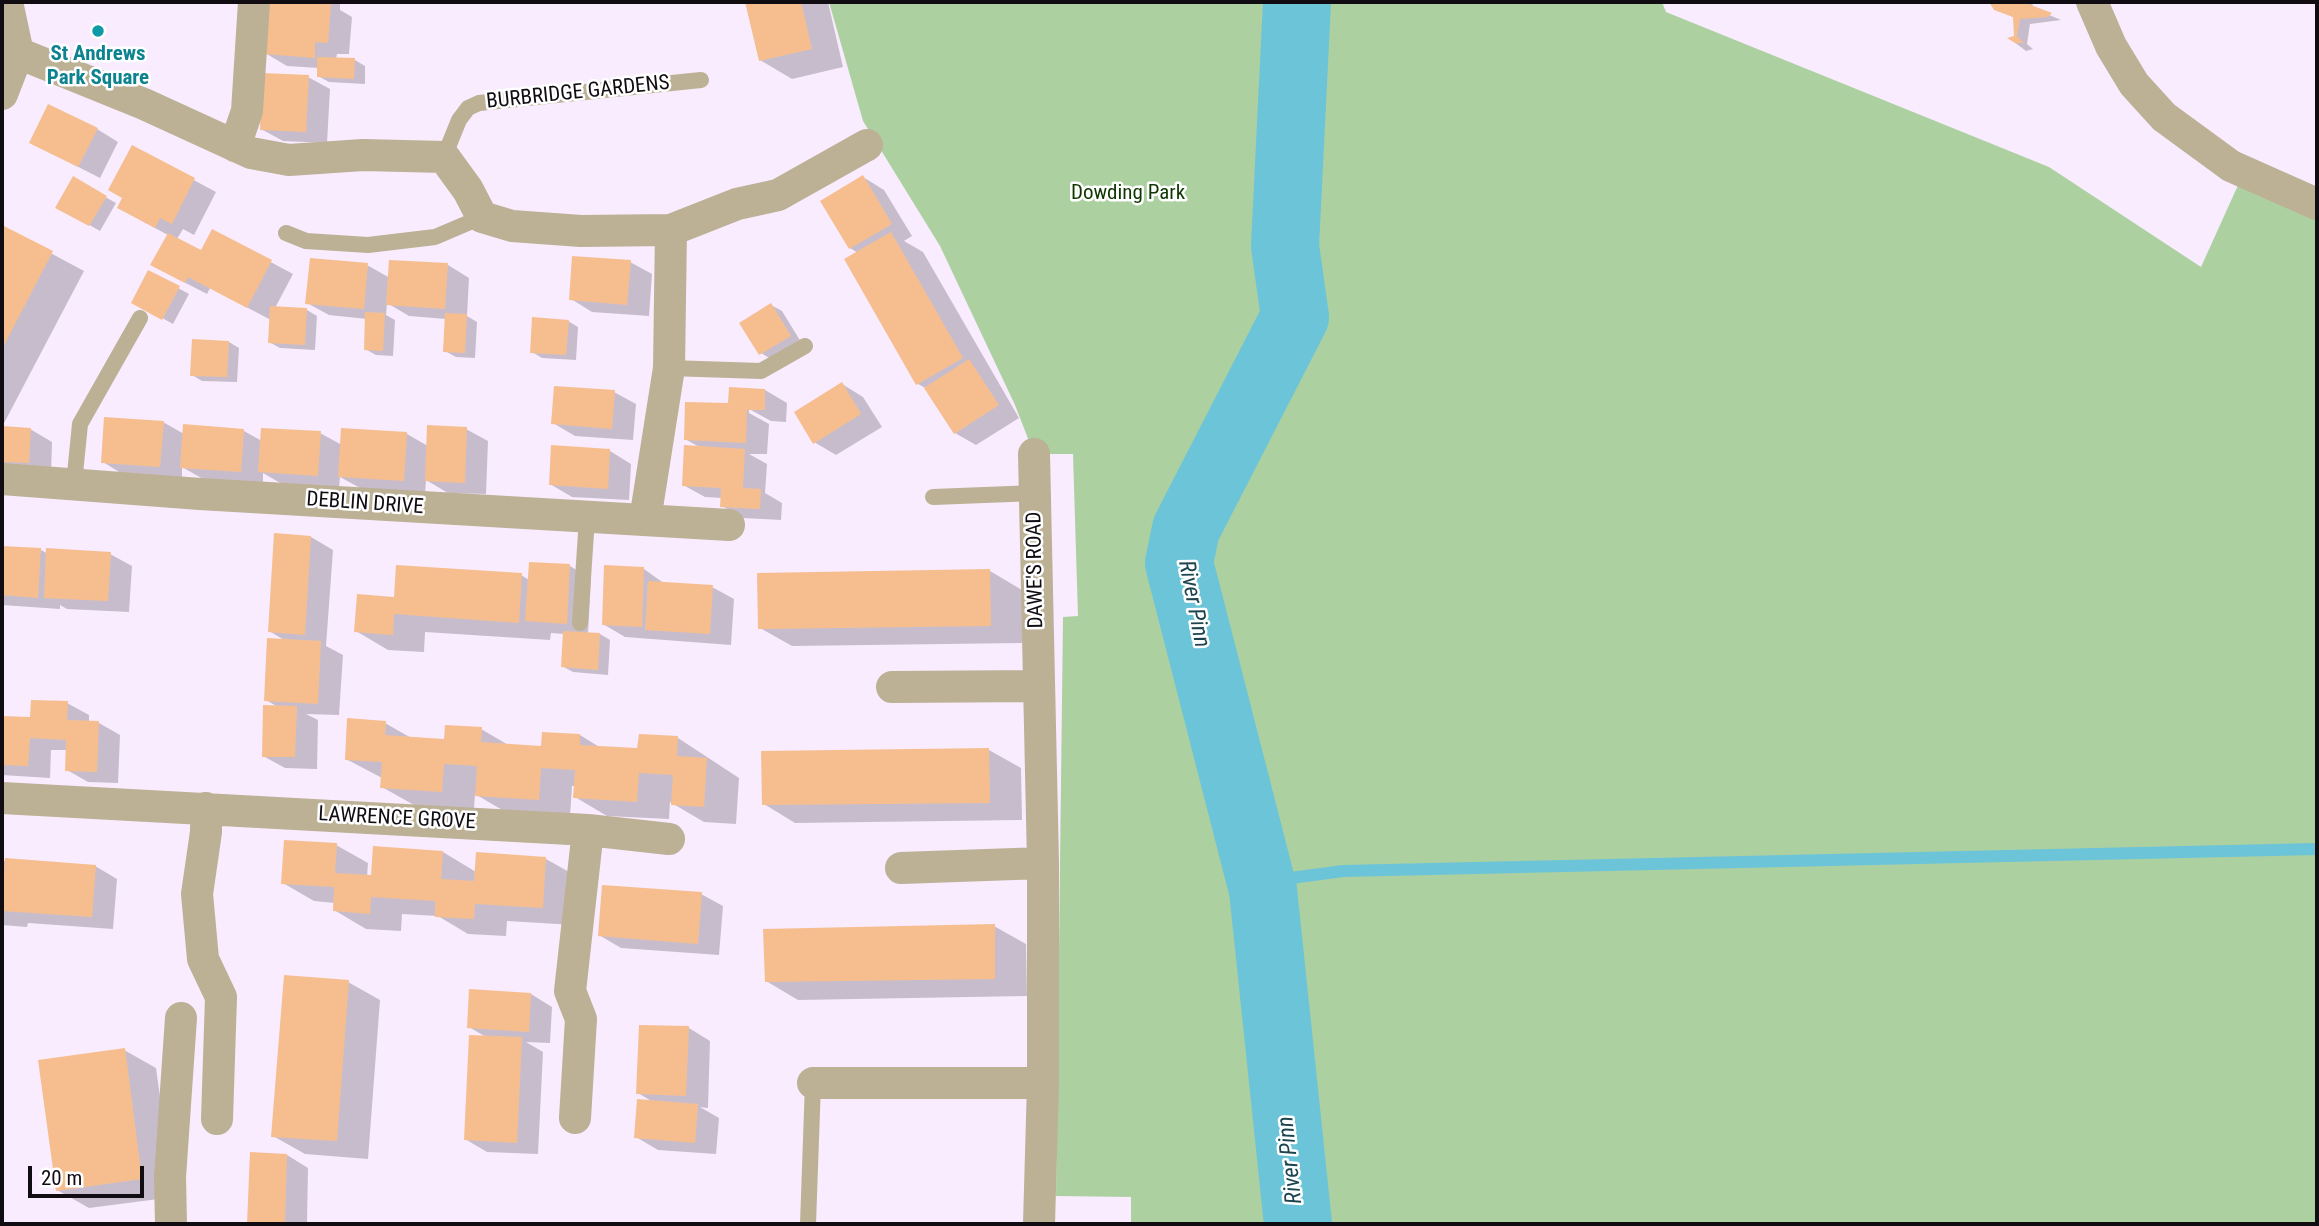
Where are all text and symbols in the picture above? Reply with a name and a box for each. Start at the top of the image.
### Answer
marker: St Andrews Park Square [90,23,106,39]
place label: St Andrews Park Square [47,42,149,92]
street label: BURBRIDGE GARDENS [485,71,671,115]
park label: Dowding Park [1071,181,1185,207]
street label: DEBLIN DRIVE [305,487,425,521]
street label: DAWE'S ROAD [1022,511,1050,629]
water label: River Pinn [1171,558,1215,650]
street label: LAWRENCE GROVE [318,802,476,836]
water label: River Pinn [1273,1115,1309,1205]
scale bar [32,1152,147,1196]
text: 20 m [41,1166,82,1190]

